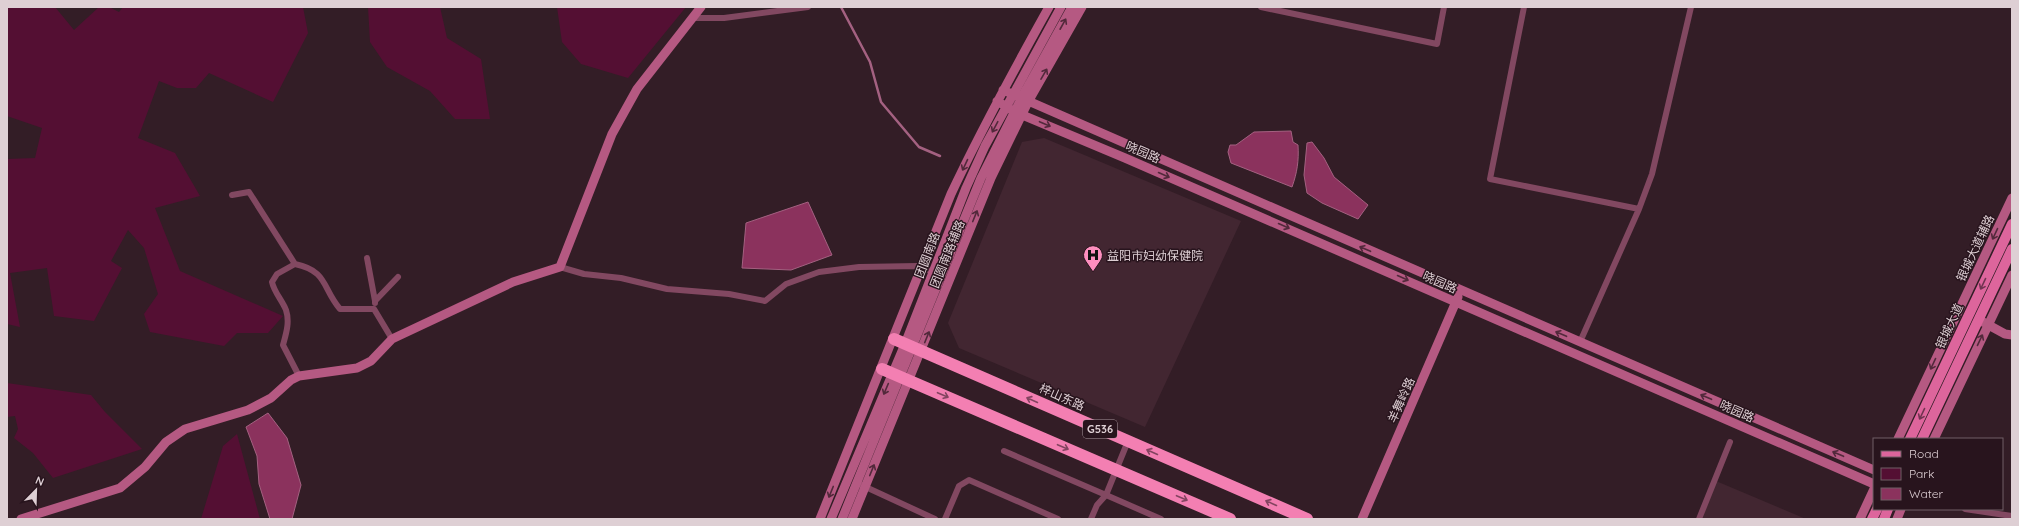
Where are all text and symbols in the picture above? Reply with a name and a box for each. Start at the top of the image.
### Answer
one-way arrow [1060,18,1067,30]
one-way arrow [1040,68,1048,80]
one-way arrow [991,121,999,133]
one-way arrow [1038,121,1050,128]
street label: 晓园路 [1123,138,1163,166]
one-way arrow [961,158,968,170]
one-way arrow [1158,171,1170,179]
one-way arrow [972,211,980,223]
street label: 银城大道辅路 [1953,212,1997,284]
street label: 团圆南路辅路 [927,218,967,290]
one-way arrow [1277,223,1289,231]
one-way arrow [1991,227,1998,239]
street label: 团圆南路 [912,230,942,280]
hospital icon: 益阳市妇幼保健院 [1082,244,1104,272]
one-way arrow [1359,244,1371,252]
place label: 益阳市妇幼保健院 [1107,248,1203,263]
street label: 晓园路 [1420,268,1460,296]
one-way arrow [1396,275,1408,283]
one-way arrow [1979,278,1986,290]
street label: 银城大道 [1932,301,1966,351]
one-way arrow [1556,330,1568,337]
one-way arrow [924,331,931,343]
one-way arrow [1977,335,1985,347]
one-way arrow [1929,357,1936,369]
street label: 羊舞岭路 [1384,375,1418,425]
street label: 梓山东路 [1037,380,1087,414]
one-way arrow [882,383,889,395]
one-way arrow [937,392,949,399]
one-way arrow [1701,393,1713,400]
one-way arrow [1027,396,1039,403]
street label: 晓园路 [1717,397,1757,425]
one-way arrow [1918,408,1925,420]
road number: G536 [1083,420,1117,438]
legend [1873,438,2003,510]
one-way arrow [1056,443,1068,451]
text: Road [1909,446,1939,461]
one-way arrow [1146,447,1158,455]
one-way arrow [1833,450,1845,457]
one-way arrow [869,464,876,476]
text: Park [1909,466,1934,481]
north arrow [16,470,56,510]
text: N [33,473,46,489]
one-way arrow [827,486,834,498]
text: Water [1909,486,1944,501]
one-way arrow [1176,495,1188,502]
one-way arrow [1265,499,1277,507]

